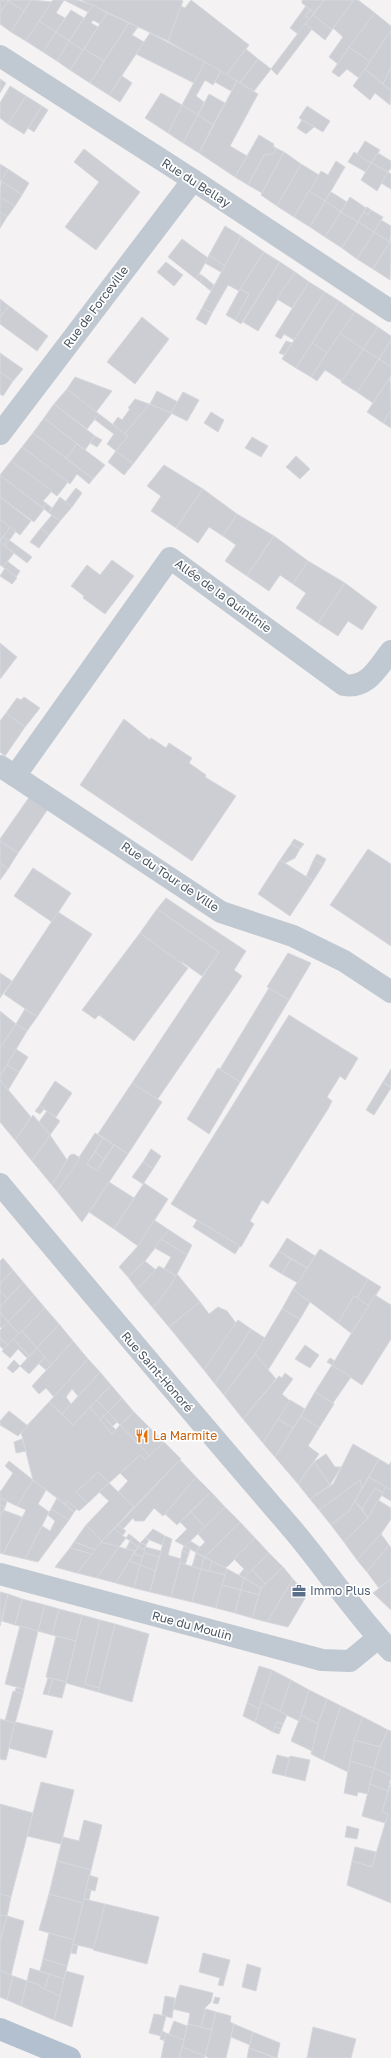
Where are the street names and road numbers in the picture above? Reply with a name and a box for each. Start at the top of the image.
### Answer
street label: Rue du Bellay [159,155,234,210]
street label: Rue de Forceville [60,263,131,351]
street label: Allée de la Quintinie [172,556,274,636]
street label: Rue du Tour de Ville [119,838,222,915]
street label: Rue Saint-Honoré [118,1328,196,1415]
street label: Rue du Moulin [151,1608,234,1643]

